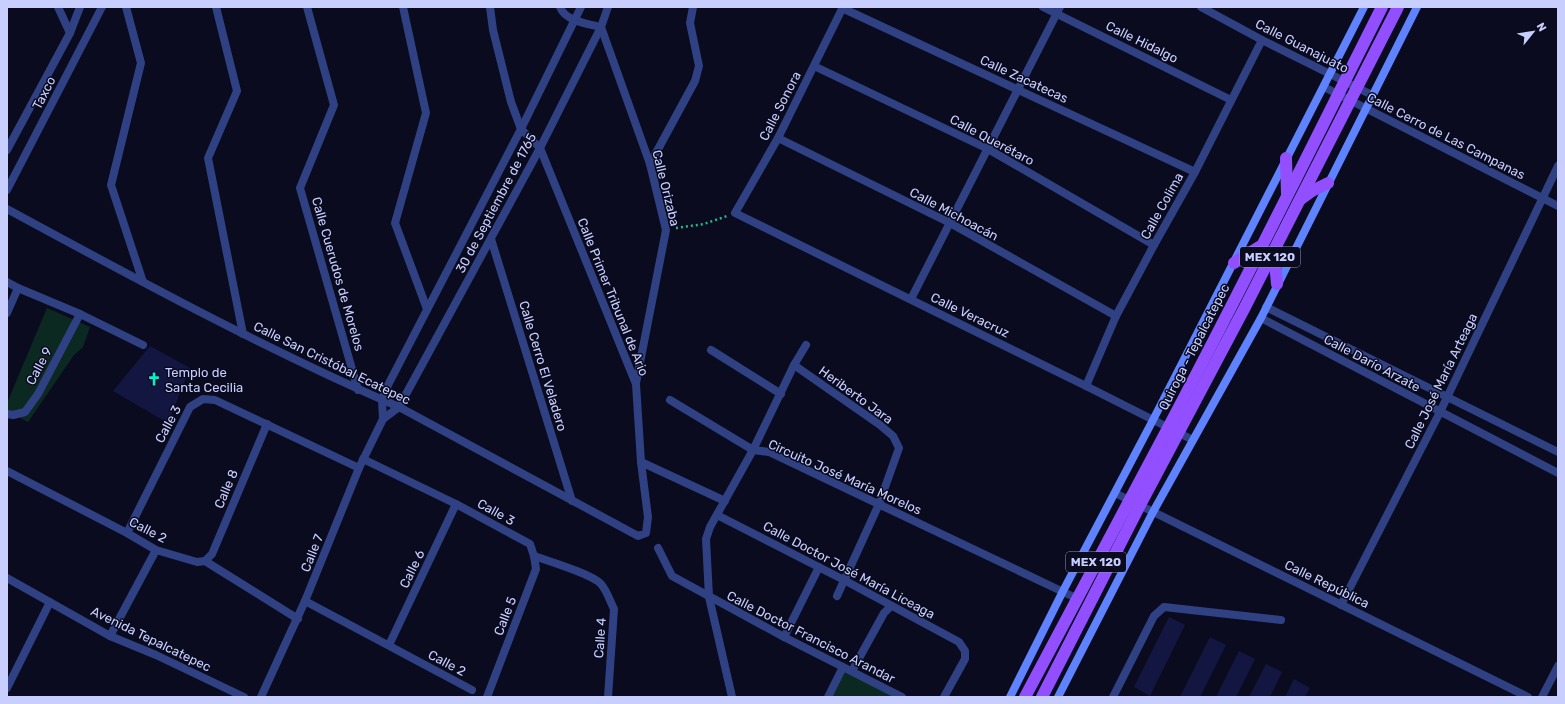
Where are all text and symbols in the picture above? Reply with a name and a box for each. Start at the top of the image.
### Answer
north arrow [1513,12,1553,52]
street label: Calle Guanajuato [1253,16,1351,76]
street label: Calle Hidalgo [1103,18,1180,67]
text: N [1534,21,1549,34]
street label: Calle Zacatecas [978,52,1071,106]
street label: Calle Sonora [756,69,804,143]
street label: Taxco [29,74,59,112]
street label: Calle Cerro de Las Campanas [1364,89,1528,183]
street label: Calle Querétaro [947,112,1037,168]
street label: 30 de Septiembre de 1765 [453,130,539,275]
street label: Calle Orizaba [649,148,683,228]
street label: Calle Colima [1138,170,1186,242]
street label: Calle Michoacán [907,184,1001,244]
street label: Calle Cuerudos de Morelos [309,195,367,353]
street label: Calle Primer Tribunal de Ario [574,216,652,378]
road number: MEX 120 [1240,247,1300,267]
street label: Quiroga - Tepalcatepec [1156,281,1233,413]
street label: Calle Veracruz [928,289,1012,341]
street label: Calle Cerro El Veladero [516,299,570,433]
street label: Calle José María Arteaga [1402,311,1481,452]
street label: Calle San Cristóbal Ecatepec [251,318,413,408]
street label: Calle Darío Arzate [1321,331,1423,395]
street label: Calle 9 [23,344,55,387]
street label: Heriberto Jara [816,363,896,427]
place label: Templo de Santa Cecilia [165,365,243,395]
church icon: Templo de Santa Cecilia [146,371,162,387]
street label: Calle 3 [152,402,184,445]
street label: Circuito José María Morelos [766,436,924,518]
street label: Calle 8 [211,467,241,511]
street label: Calle 3 [475,496,517,528]
street label: Calle 2 [127,514,169,546]
street label: Calle Doctor José María Liceaga [760,518,937,623]
street label: Calle 7 [298,532,326,574]
street label: Calle 6 [396,547,428,590]
road number: MEX 120 [1066,552,1126,572]
street label: Calle República [1282,557,1372,611]
street label: Calle Doctor Francisco Arandar [724,588,898,686]
street label: Calle 5 [491,594,519,638]
street label: Avenida Tepalcatepec [88,603,214,675]
street label: Calle 4 [591,617,609,659]
street label: Calle 2 [426,647,468,679]

